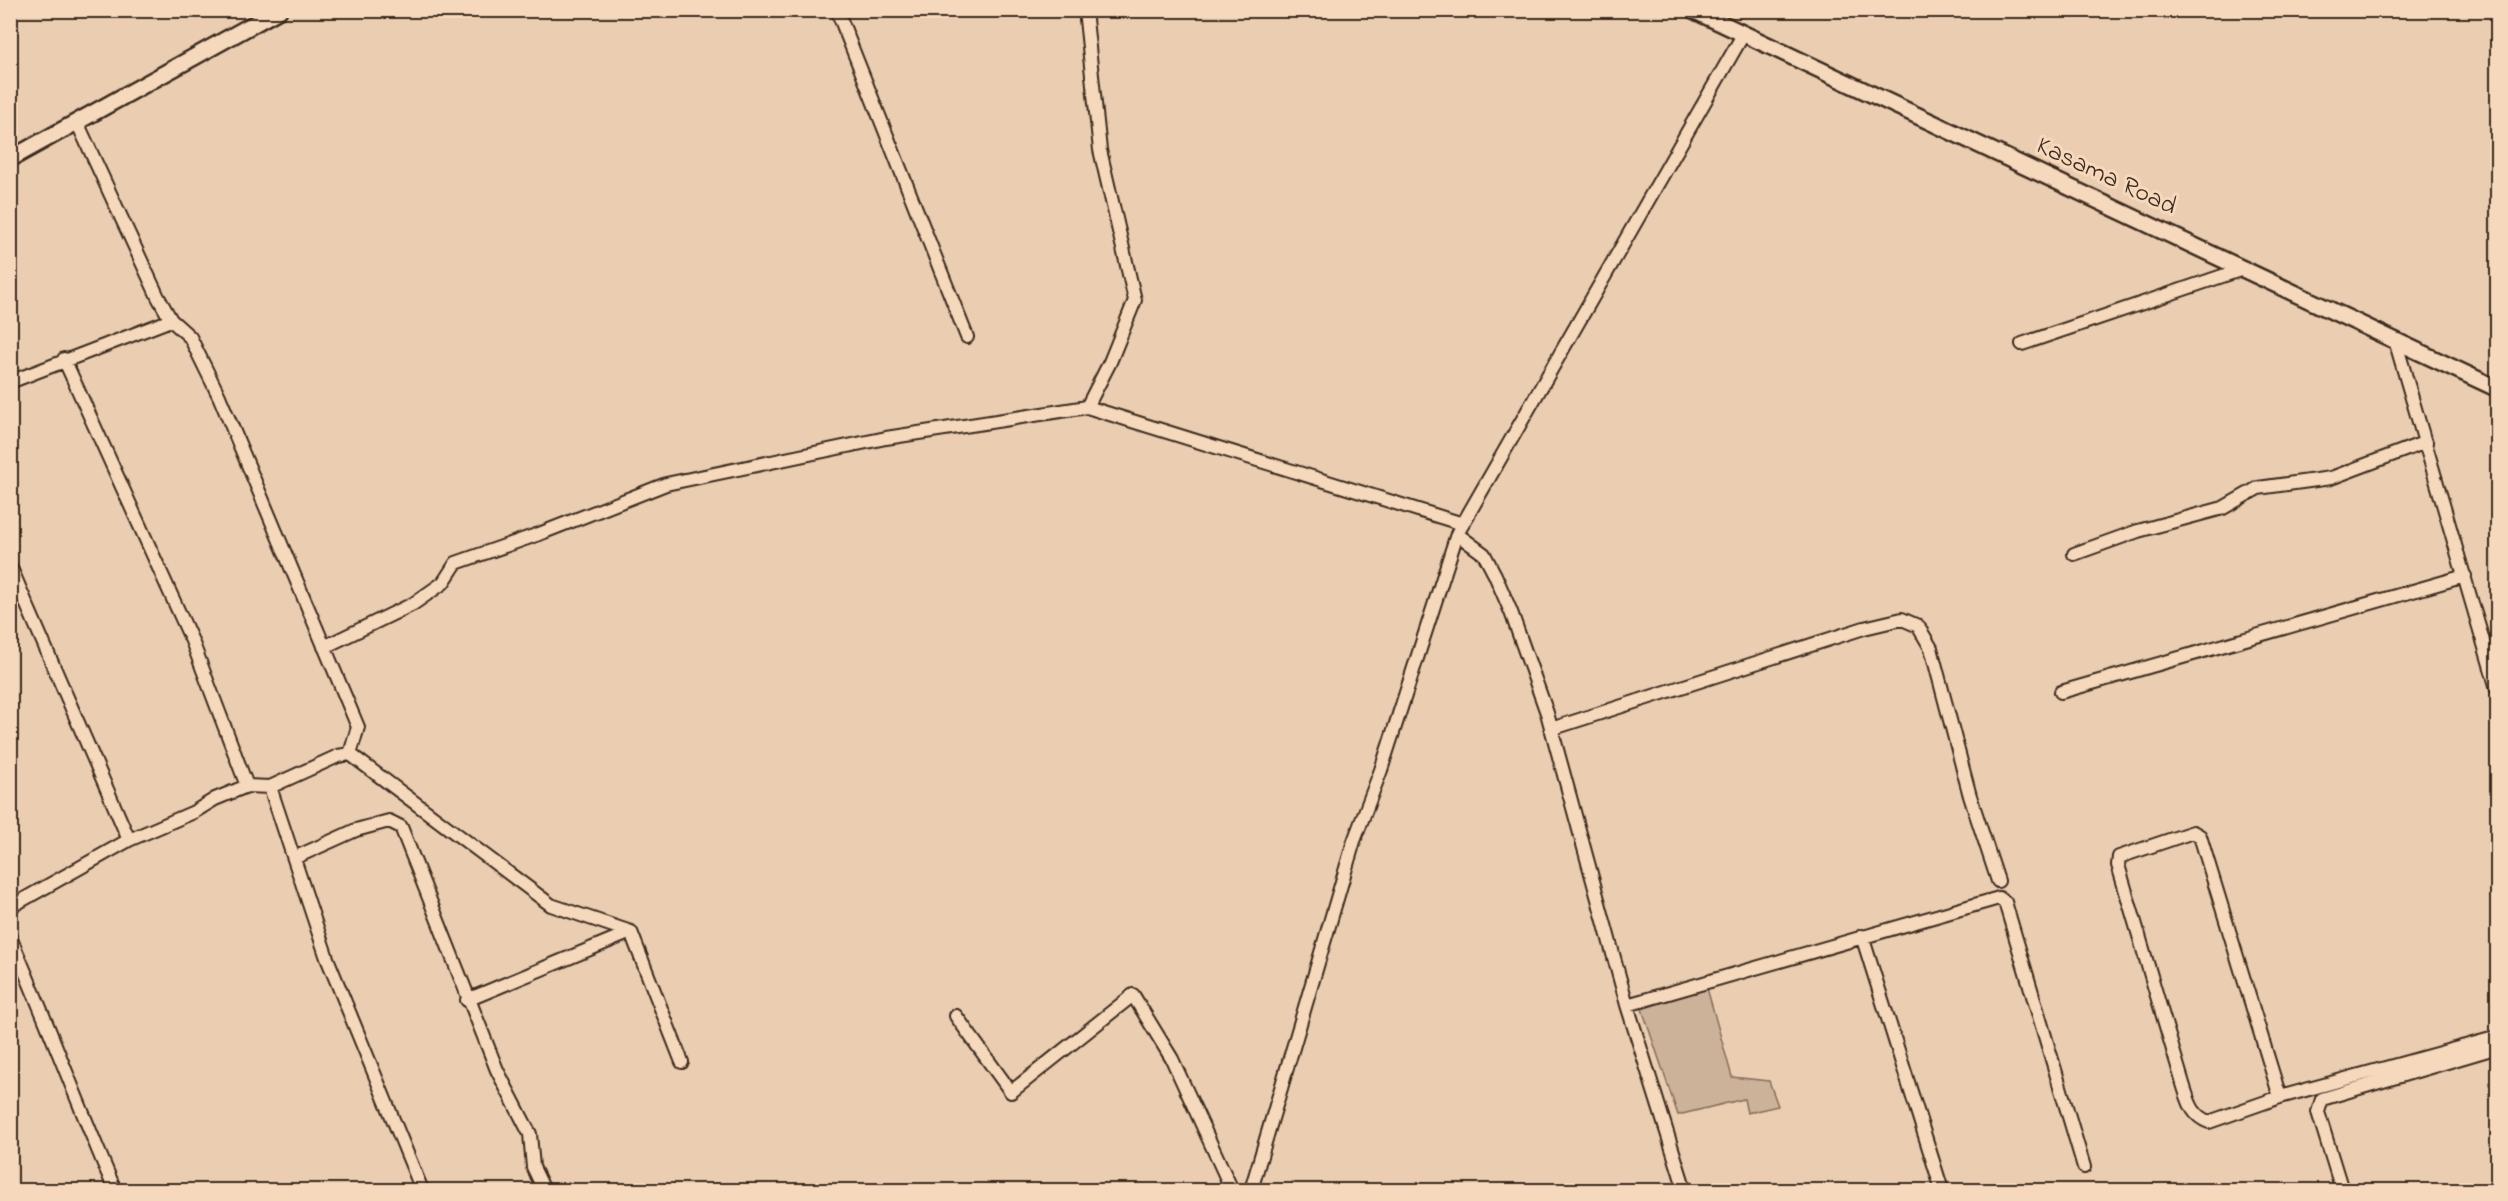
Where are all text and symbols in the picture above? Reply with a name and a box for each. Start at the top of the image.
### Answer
street label: Kasama Road [2029,128,2183,226]

